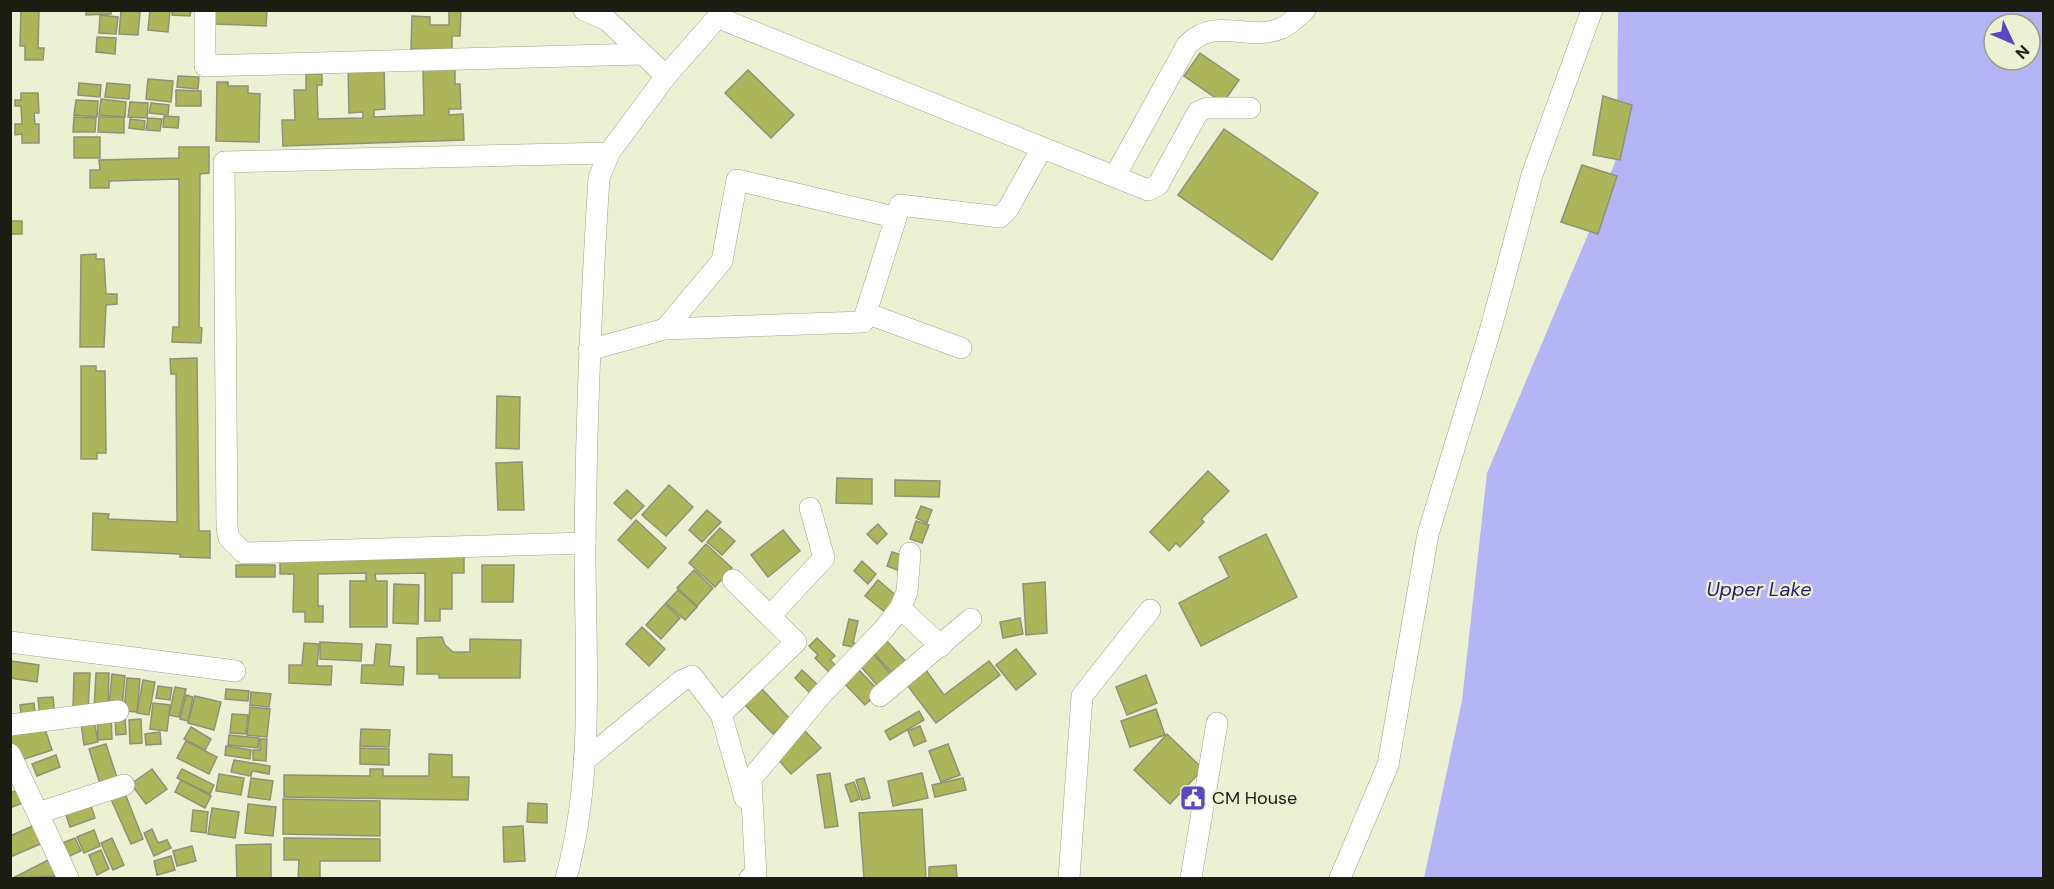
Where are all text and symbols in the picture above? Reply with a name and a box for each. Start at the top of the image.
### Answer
north arrow [1982,12,2042,72]
text: N [2011,41,2034,64]
water label: Upper Lake [1706,576,1812,602]
public building icon: CM House [1178,783,1208,813]
place label: CM House [1212,786,1297,810]

